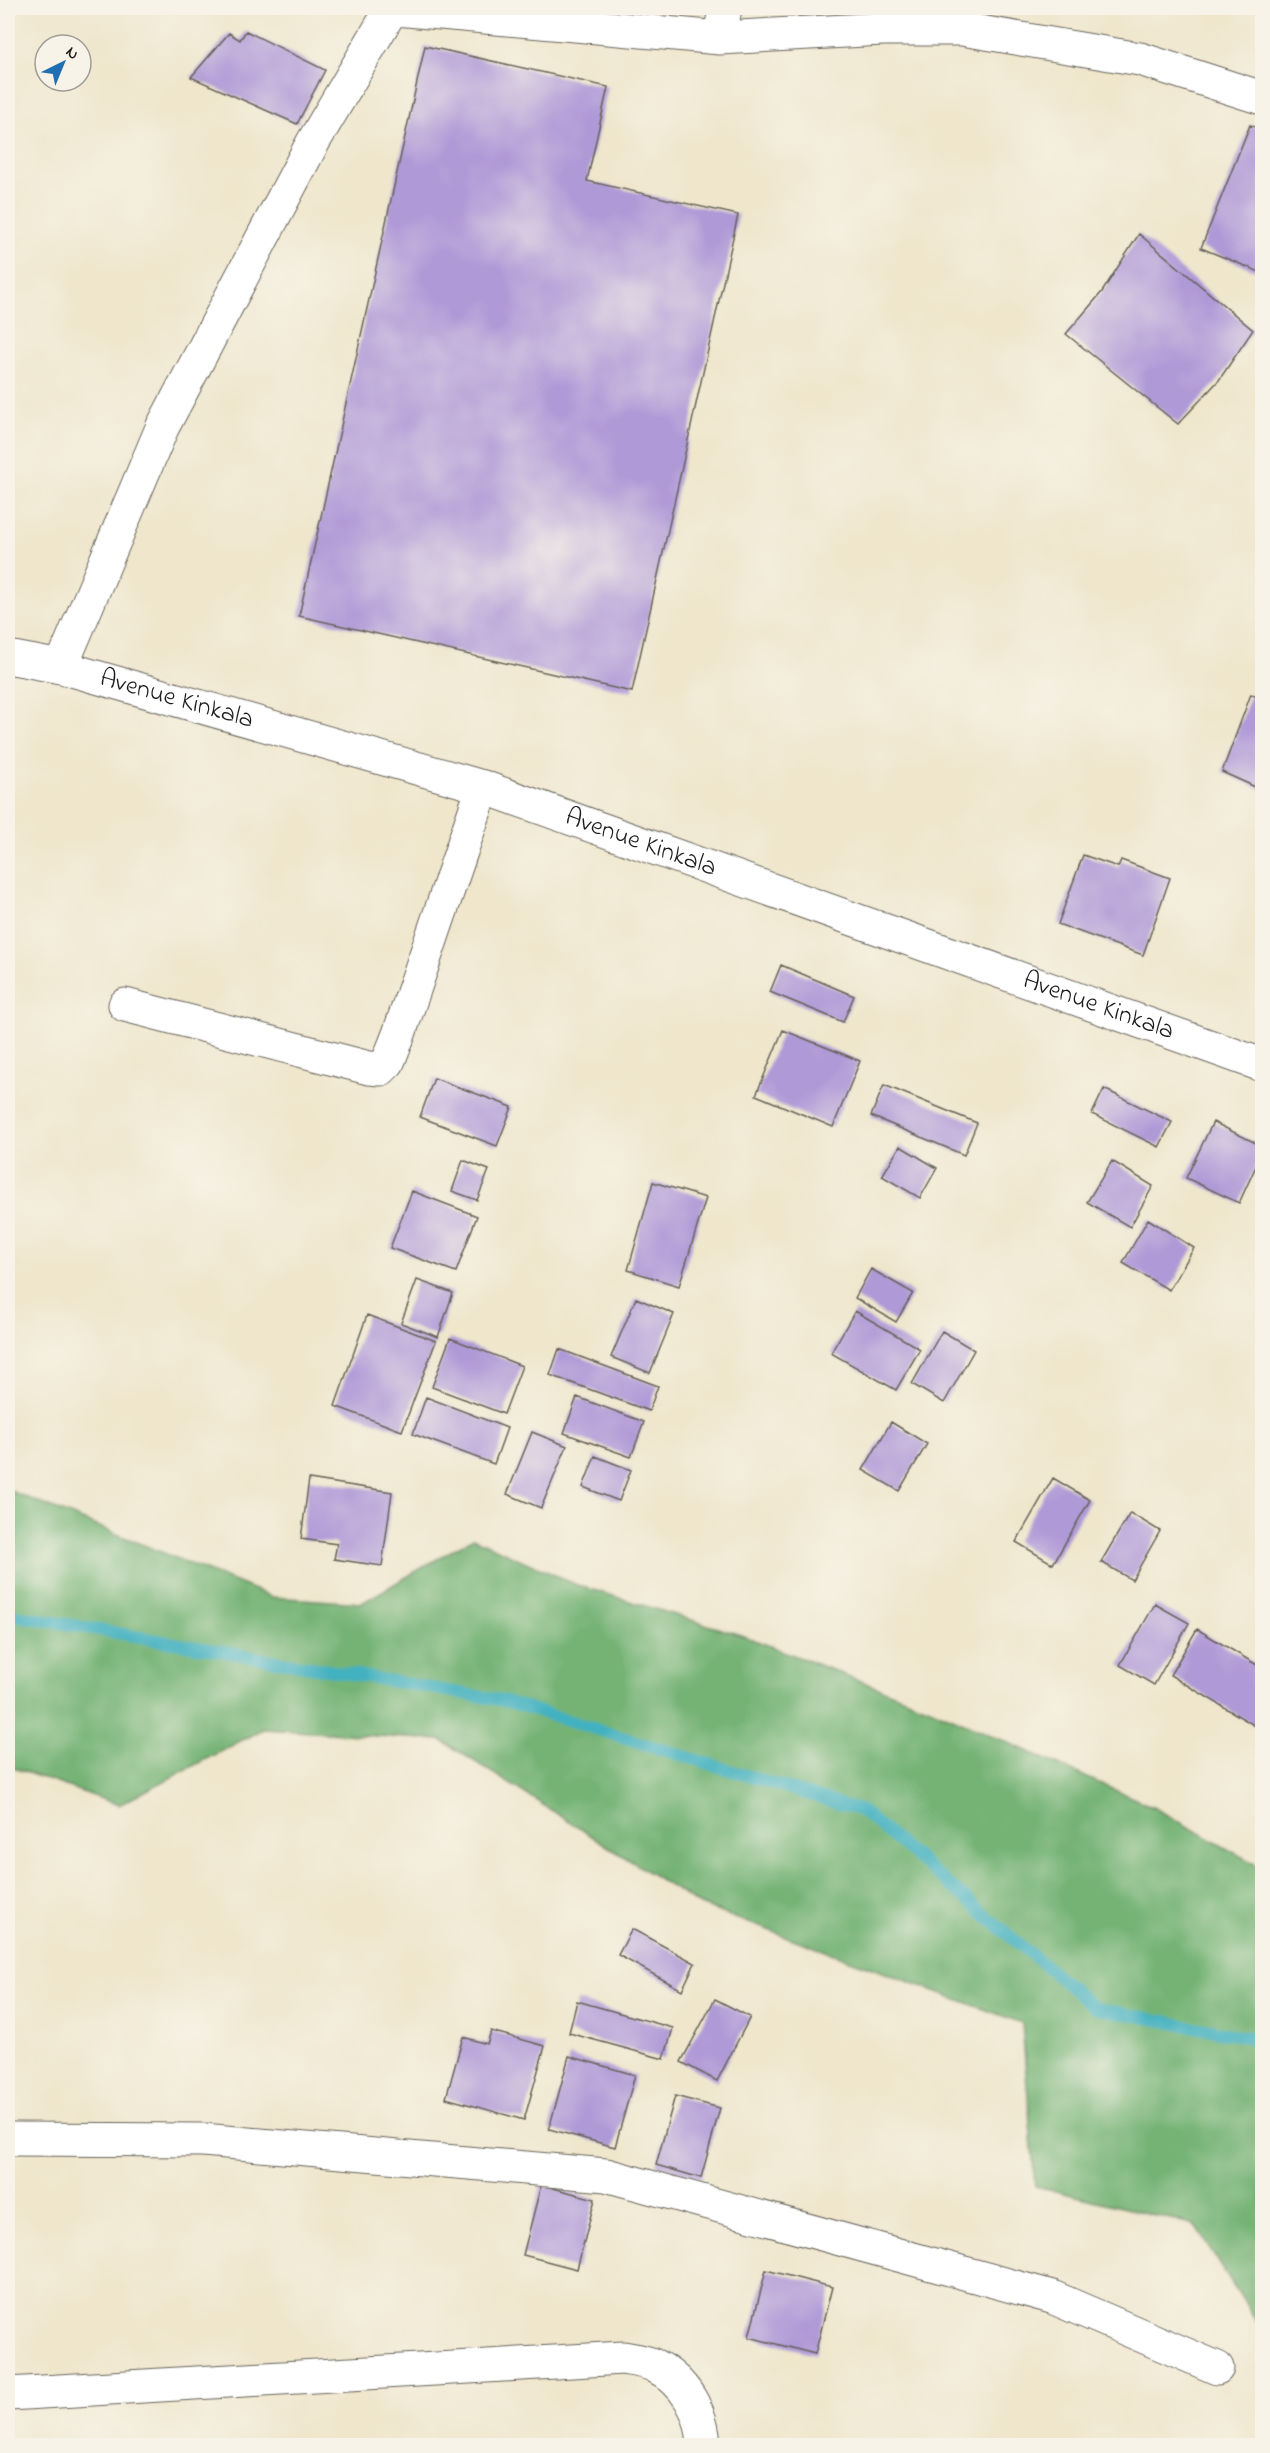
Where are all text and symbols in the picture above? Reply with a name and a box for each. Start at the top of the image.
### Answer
north arrow [33,33,93,93]
text: N [60,41,84,66]
street label: Avenue Kinkala [95,660,258,740]
street label: Avenue Kinkala [560,799,722,888]
street label: Avenue Kinkala [1017,962,1179,1051]

